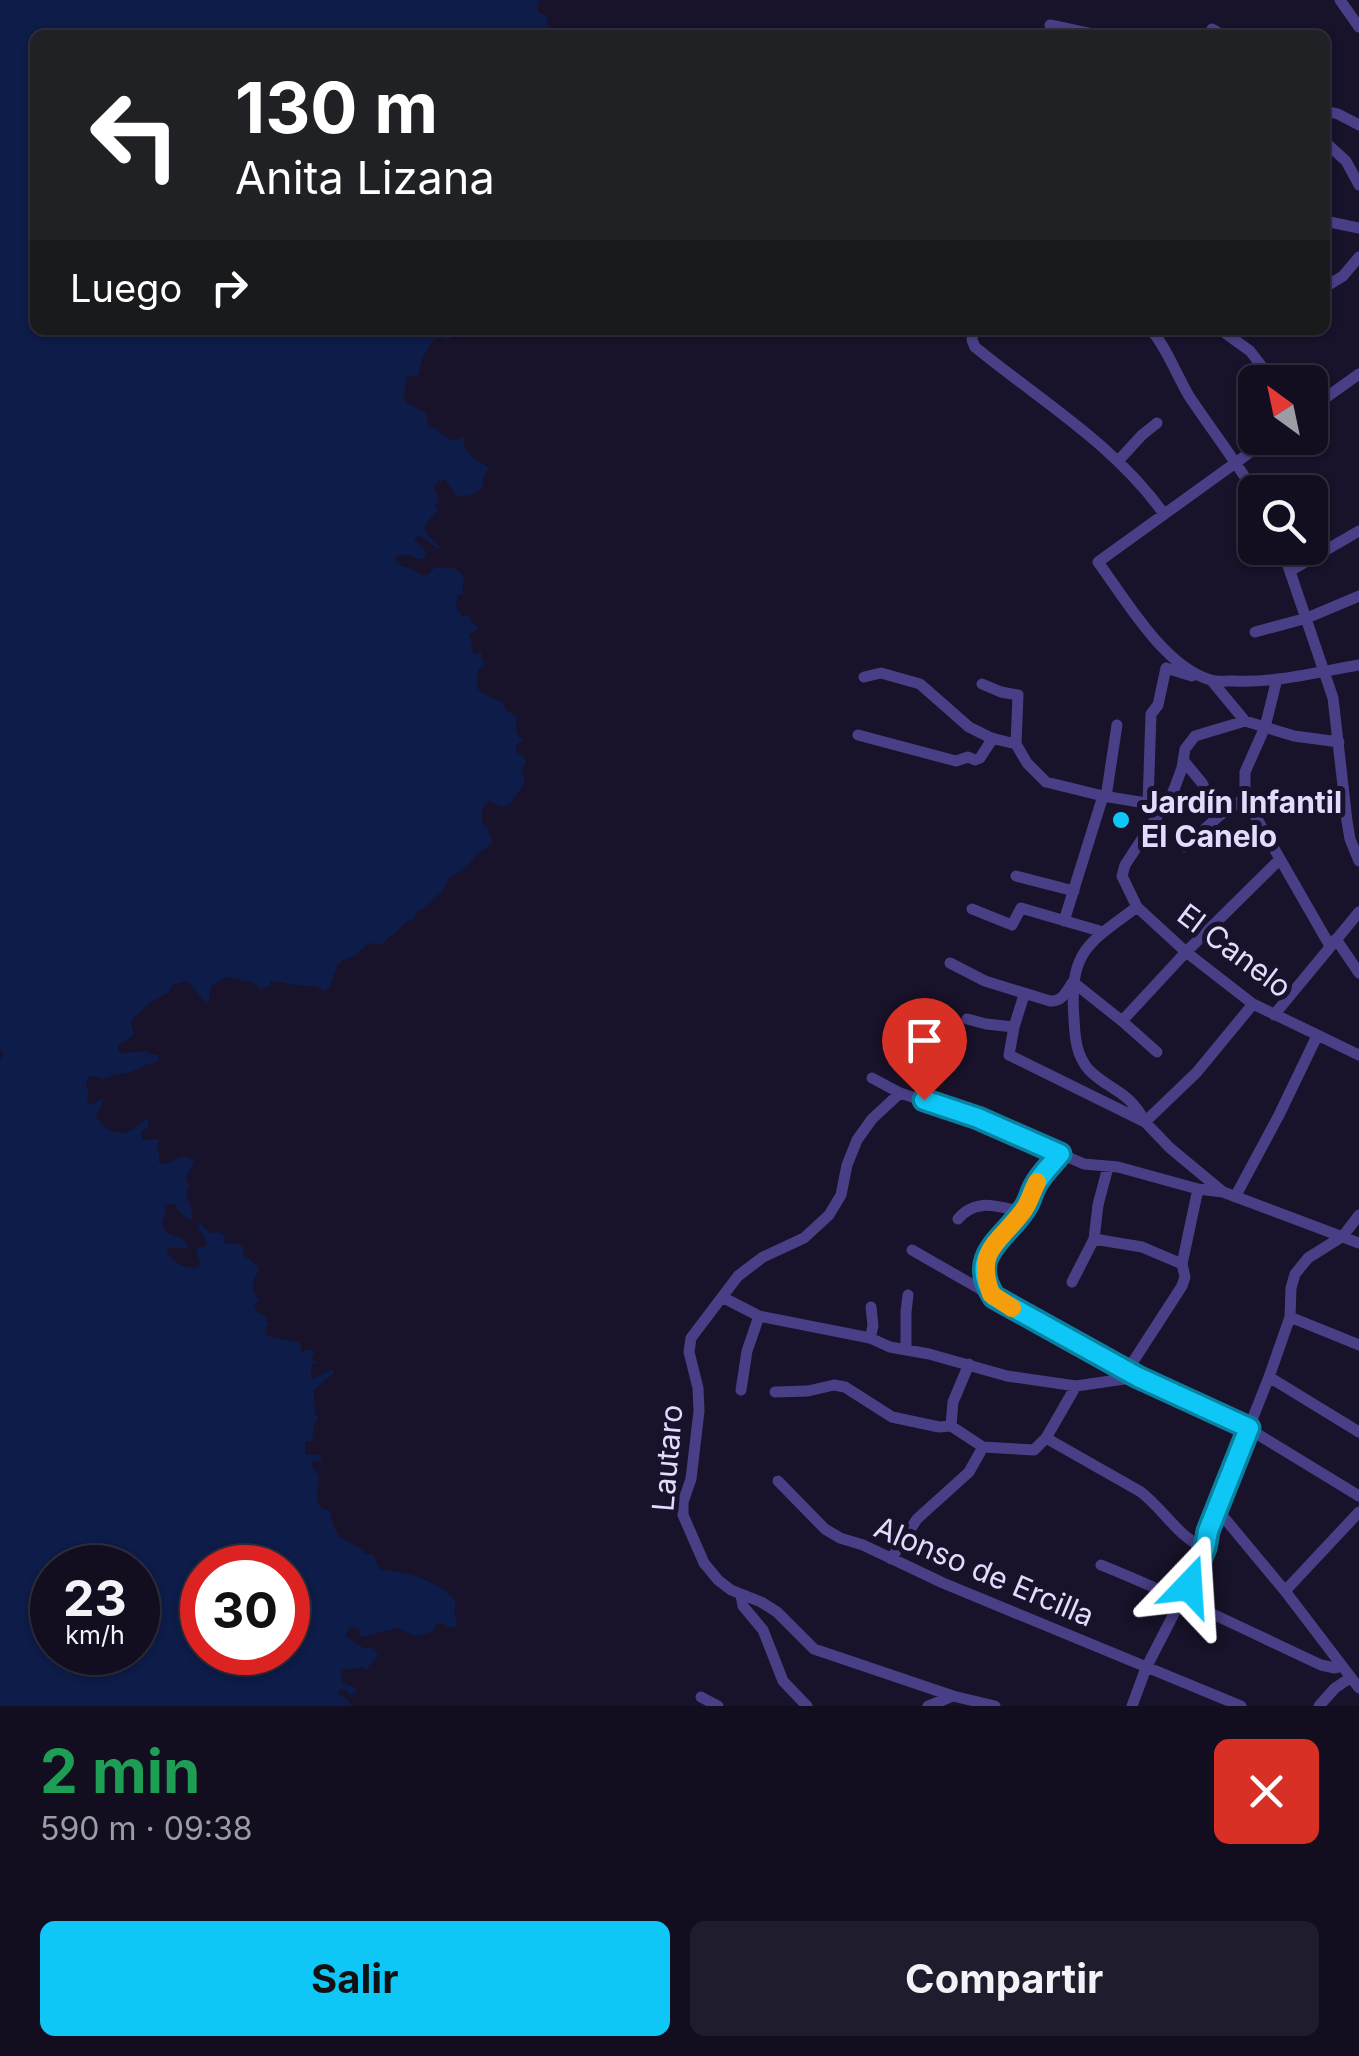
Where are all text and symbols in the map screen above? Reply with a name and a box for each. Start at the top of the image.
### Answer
text: 130 m [235,65,438,150]
icon: left [70,70,200,200]
text: Anita Lizana [235,150,495,205]
icon: right [202,260,257,315]
text: Luego [70,265,182,311]
north arrow [1238,365,1328,455]
map controls [1238,365,1328,565]
button: search [1238,475,1328,565]
place label: Jardín Infantil El Canelo [1141,784,1342,854]
marker: Jardín Infantil El Canelo [1110,809,1132,831]
street label: El Canelo [1171,896,1299,1005]
pin [882,998,967,1101]
icon: arrive [897,1013,952,1068]
street label: Lautaro [644,1403,690,1513]
street label: Alonso de Ercilla [869,1509,1100,1634]
position arrow [1137,1534,1241,1638]
speed limit sign: 30 [180,1545,310,1675]
text: 23 [63,1568,127,1628]
text: km/h [65,1620,125,1650]
text: 2 min [40,1735,200,1807]
button: close [1214,1739,1319,1844]
text: 590 m · 09:38 [40,1809,253,1848]
button: Salir [40,1921,670,2036]
button: Compartir [690,1921,1319,2036]

